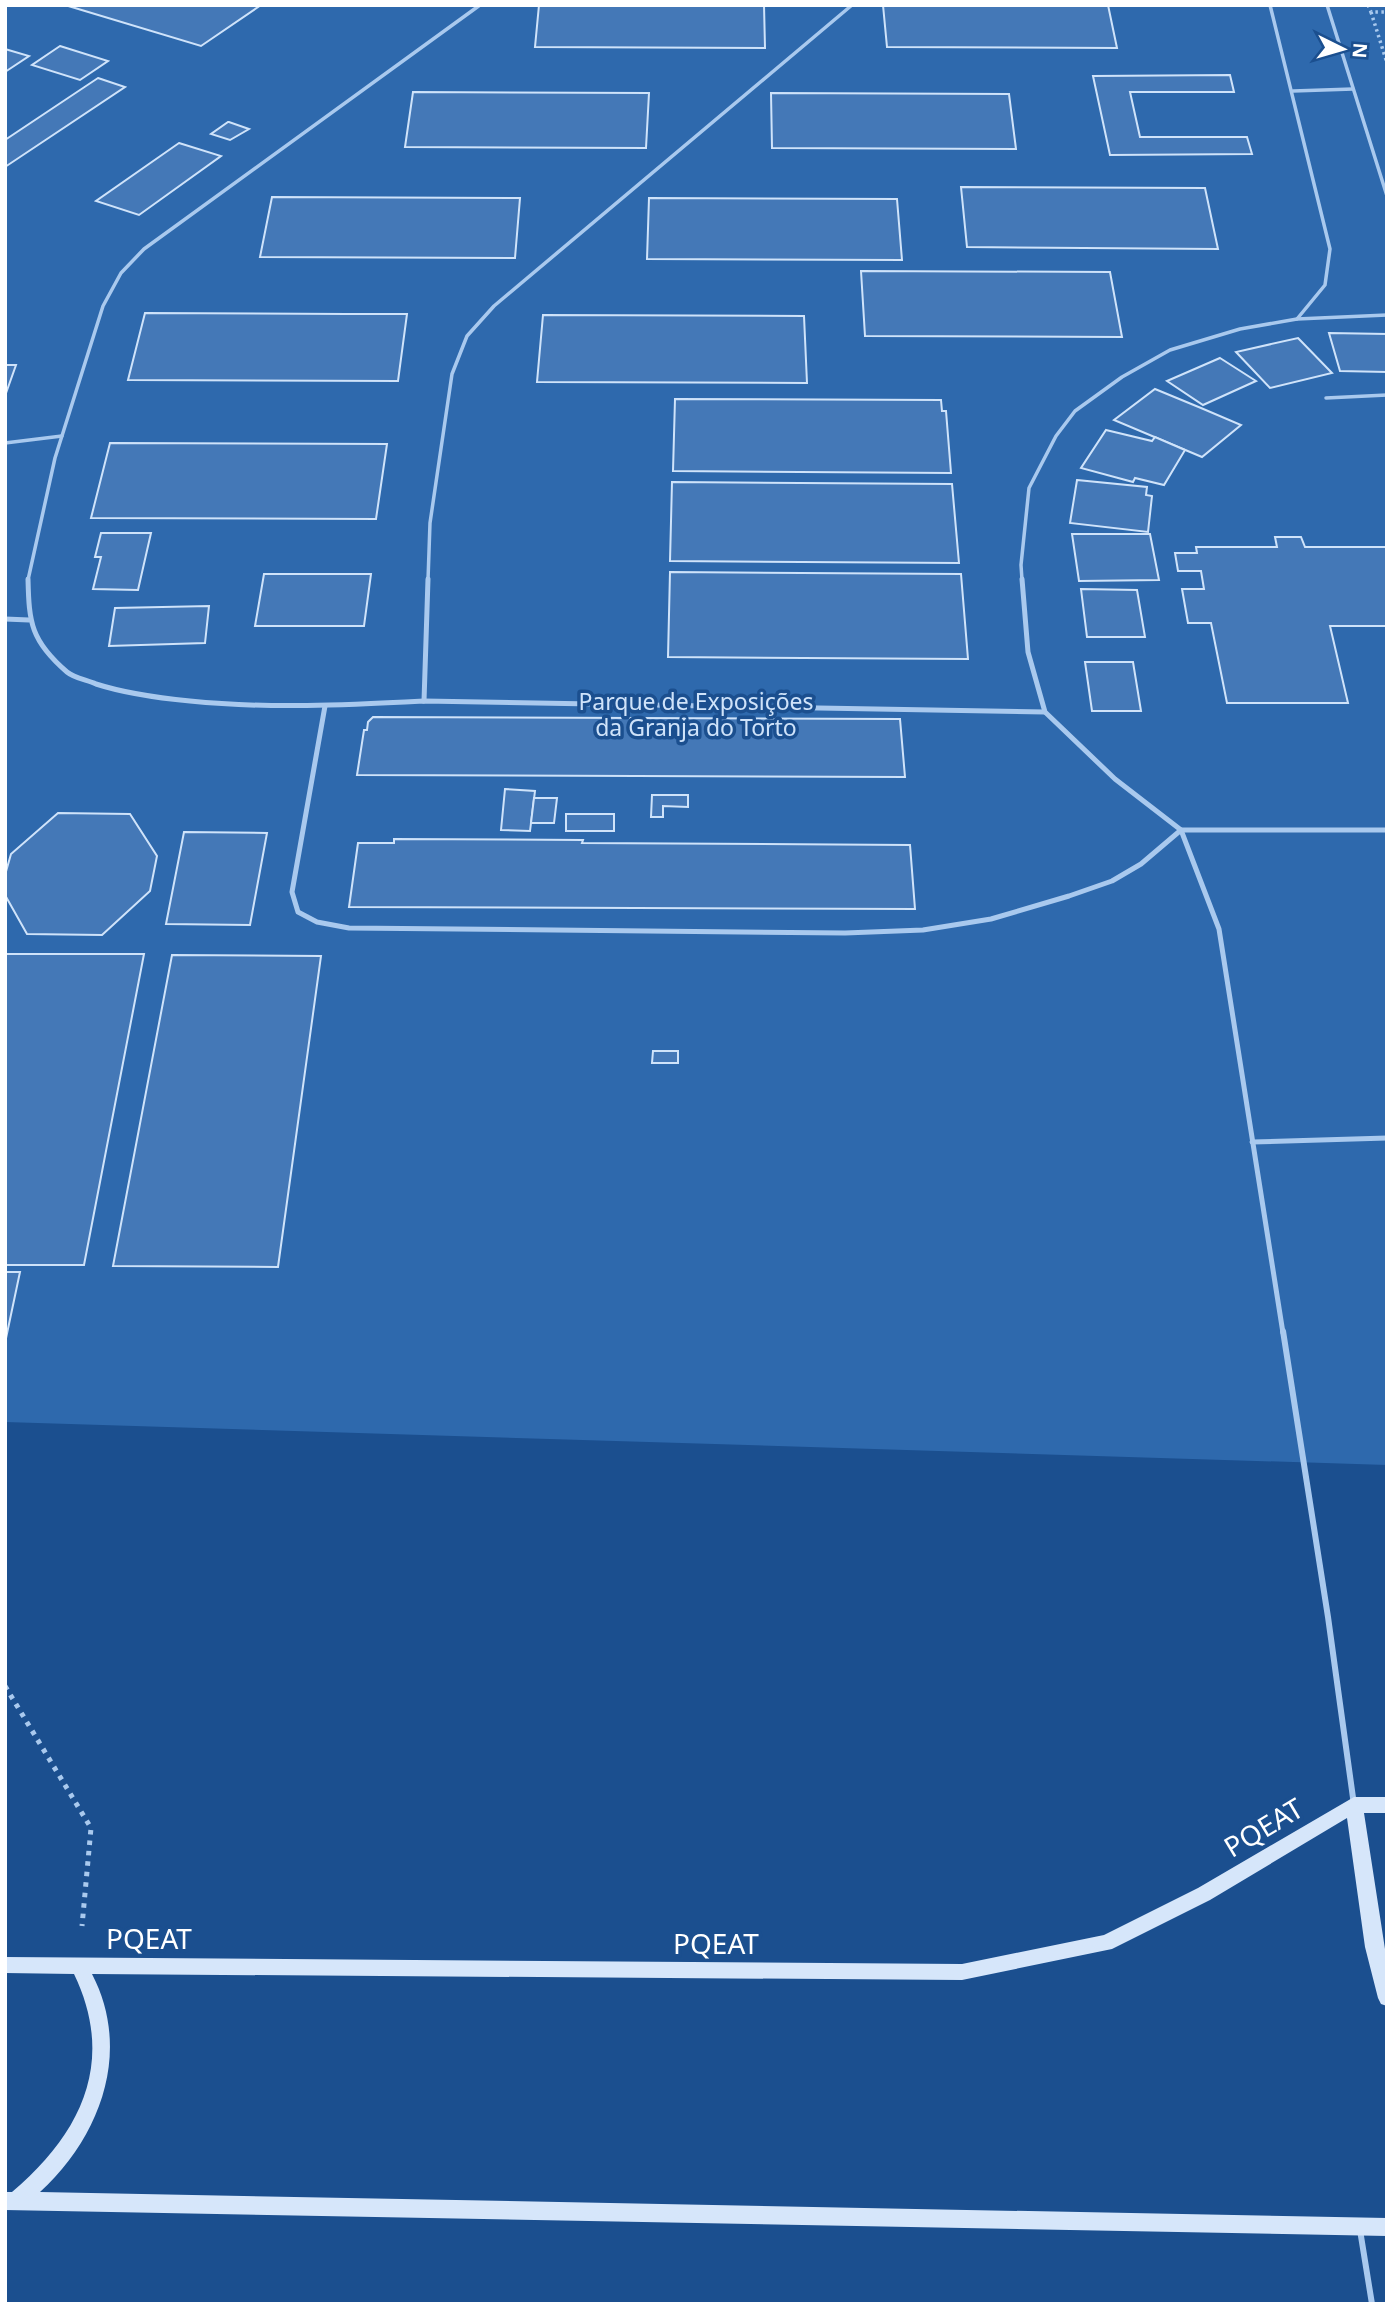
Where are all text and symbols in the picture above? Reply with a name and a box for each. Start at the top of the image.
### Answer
north arrow [1308,14,1378,84]
text: N [1346,42,1374,59]
park label: Parque de Exposições da Granja do Torto [578,685,814,743]
street label: PQEAT [1216,1788,1310,1865]
street label: PQEAT [106,1919,192,1957]
street label: PQEAT [673,1924,759,1962]

